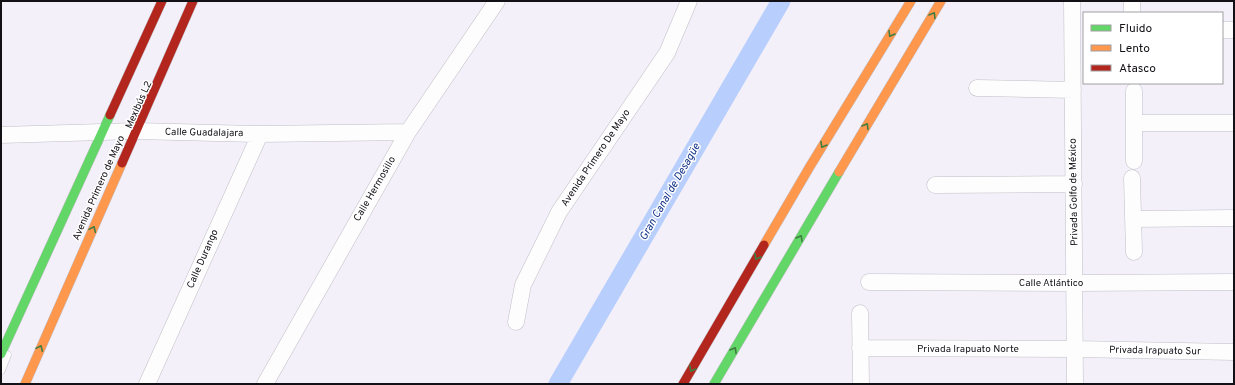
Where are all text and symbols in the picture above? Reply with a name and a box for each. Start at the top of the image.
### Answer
one-way arrow [928,12,935,19]
legend [1083,12,1223,84]
text: Fluido [1119,21,1152,37]
one-way arrow [888,30,896,37]
text: Lento [1119,41,1150,57]
text: Atasco [1119,61,1156,77]
street label: Mexibús L2 [123,79,155,131]
street label: Avenida Primero De Mayo [559,106,634,209]
one-way arrow [862,123,869,130]
street label: Calle Guadalajara [165,126,243,140]
street label: Avenida Primero de Mayo [70,133,128,243]
street label: Privada Golfo de México [1067,138,1081,246]
water label: Gran Canal de Desagüe [636,141,704,243]
one-way arrow [821,141,828,148]
street label: Calle Hermosillo [351,154,399,224]
one-way arrow [88,226,96,234]
street label: Calle Durango [184,227,222,291]
one-way arrow [796,235,803,242]
one-way arrow [755,253,762,260]
street label: Calle Atlántico [1019,277,1084,290]
street label: Privada Irapuato Norte [917,343,1019,356]
street label: Privada Irapuato Sur [1109,344,1201,358]
one-way arrow [36,345,44,352]
one-way arrow [730,347,737,354]
one-way arrow [689,365,696,372]

